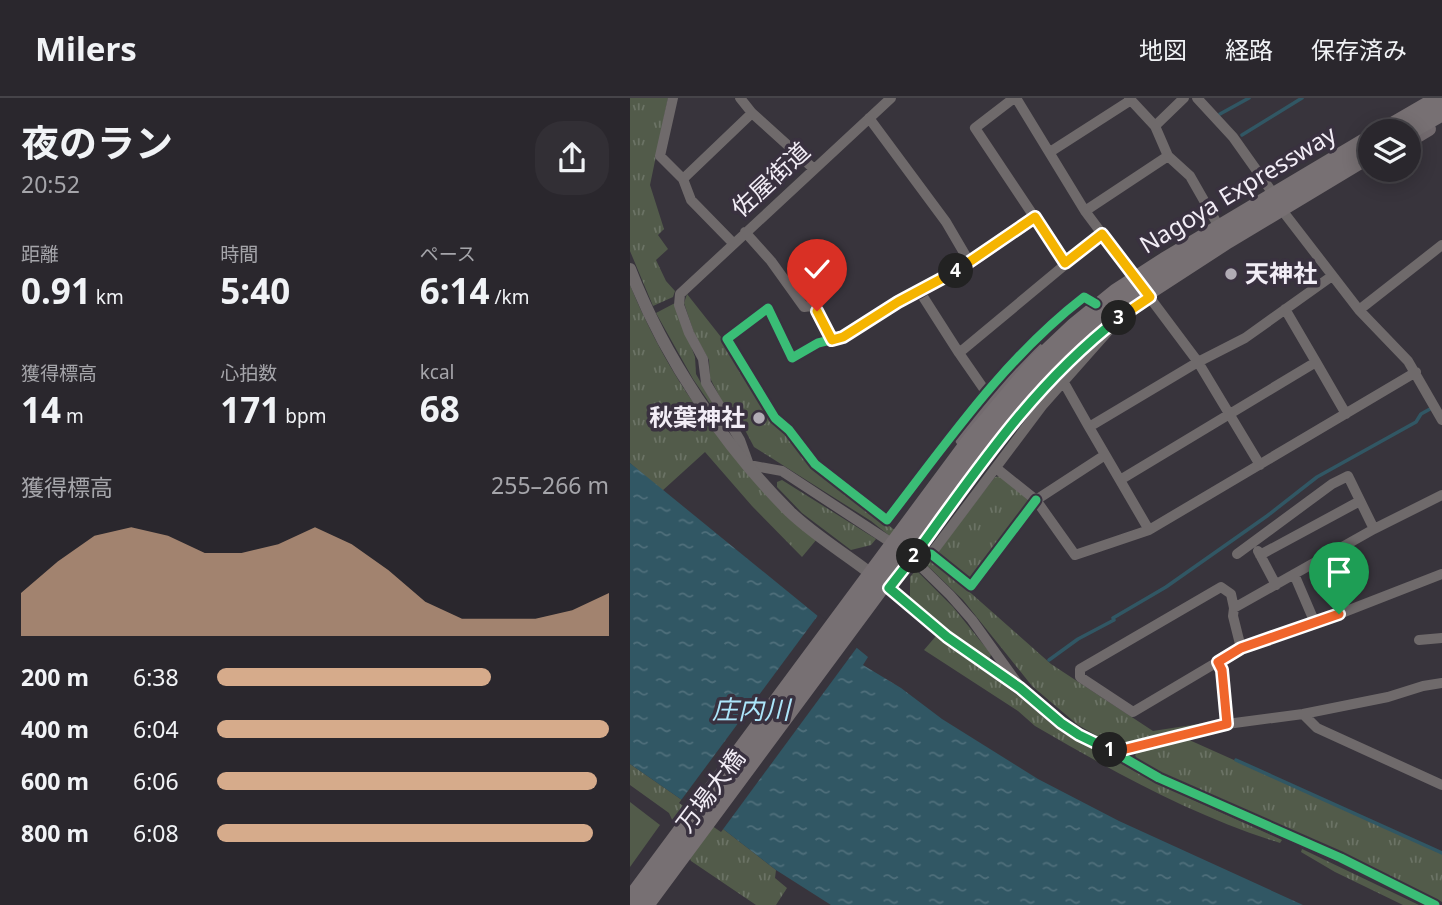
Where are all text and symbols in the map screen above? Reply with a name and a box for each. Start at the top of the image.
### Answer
text: Milers [35,26,137,71]
text: 地図 [1139,33,1187,66]
text: 経路 [1225,33,1273,66]
text: 保存済み [1311,33,1407,66]
text: 夜のラン [21,116,173,168]
street label: Nagoya Expressway [1133,117,1342,260]
map controls [1358,119,1421,182]
button: layers [1358,119,1421,182]
button: share [535,121,609,195]
street label: 佐屋街道 [724,134,816,224]
text: 20:52 [21,168,80,200]
pin [787,239,847,311]
text: 距離 [21,241,59,267]
text: 時間 [220,241,258,267]
text: ペース [420,241,476,267]
icon: check [798,250,836,288]
pin: 4 [938,254,974,288]
place label: 天神社 [1245,256,1317,289]
text: 4 [950,257,961,283]
marker: 天神社 [1223,266,1239,282]
text: 0.91 [21,267,91,314]
text: 5:40 [220,267,290,314]
text: 6:14 [420,267,490,314]
text: km [91,284,124,310]
text: /km [490,284,529,310]
pin: 3 [1102,300,1136,336]
text: 3 [1113,304,1124,330]
text: kcal [420,359,454,385]
text: 獲得標高 [21,360,97,386]
text: 心拍数 [220,360,277,386]
text: 68 [420,385,460,432]
text: 14 [21,386,61,433]
text: 171 [220,386,280,433]
place label: 秋葉神社 [649,400,745,433]
text: m [61,403,84,429]
text: bpm [280,403,326,429]
marker: 秋葉神社 [751,410,767,426]
text: 255–266 m [491,469,609,501]
text: 獲得標高 [21,471,113,503]
pin: 2 [896,538,932,574]
text: 2 [908,542,919,568]
pin [1309,542,1369,614]
icon: arrive [1320,553,1358,591]
text: 200 m [21,661,89,693]
text: 6:38 [133,661,179,693]
water label: 庄内川 [712,691,793,727]
text: 400 m [21,713,89,745]
text: 6:04 [133,713,179,745]
pin: 1 [1092,732,1128,768]
text: 1 [1104,736,1115,762]
street label: 万場大橋 [668,742,752,838]
text: 600 m [21,765,89,797]
text: 6:06 [133,765,179,797]
text: 800 m [21,817,89,849]
text: 6:08 [133,817,179,849]

